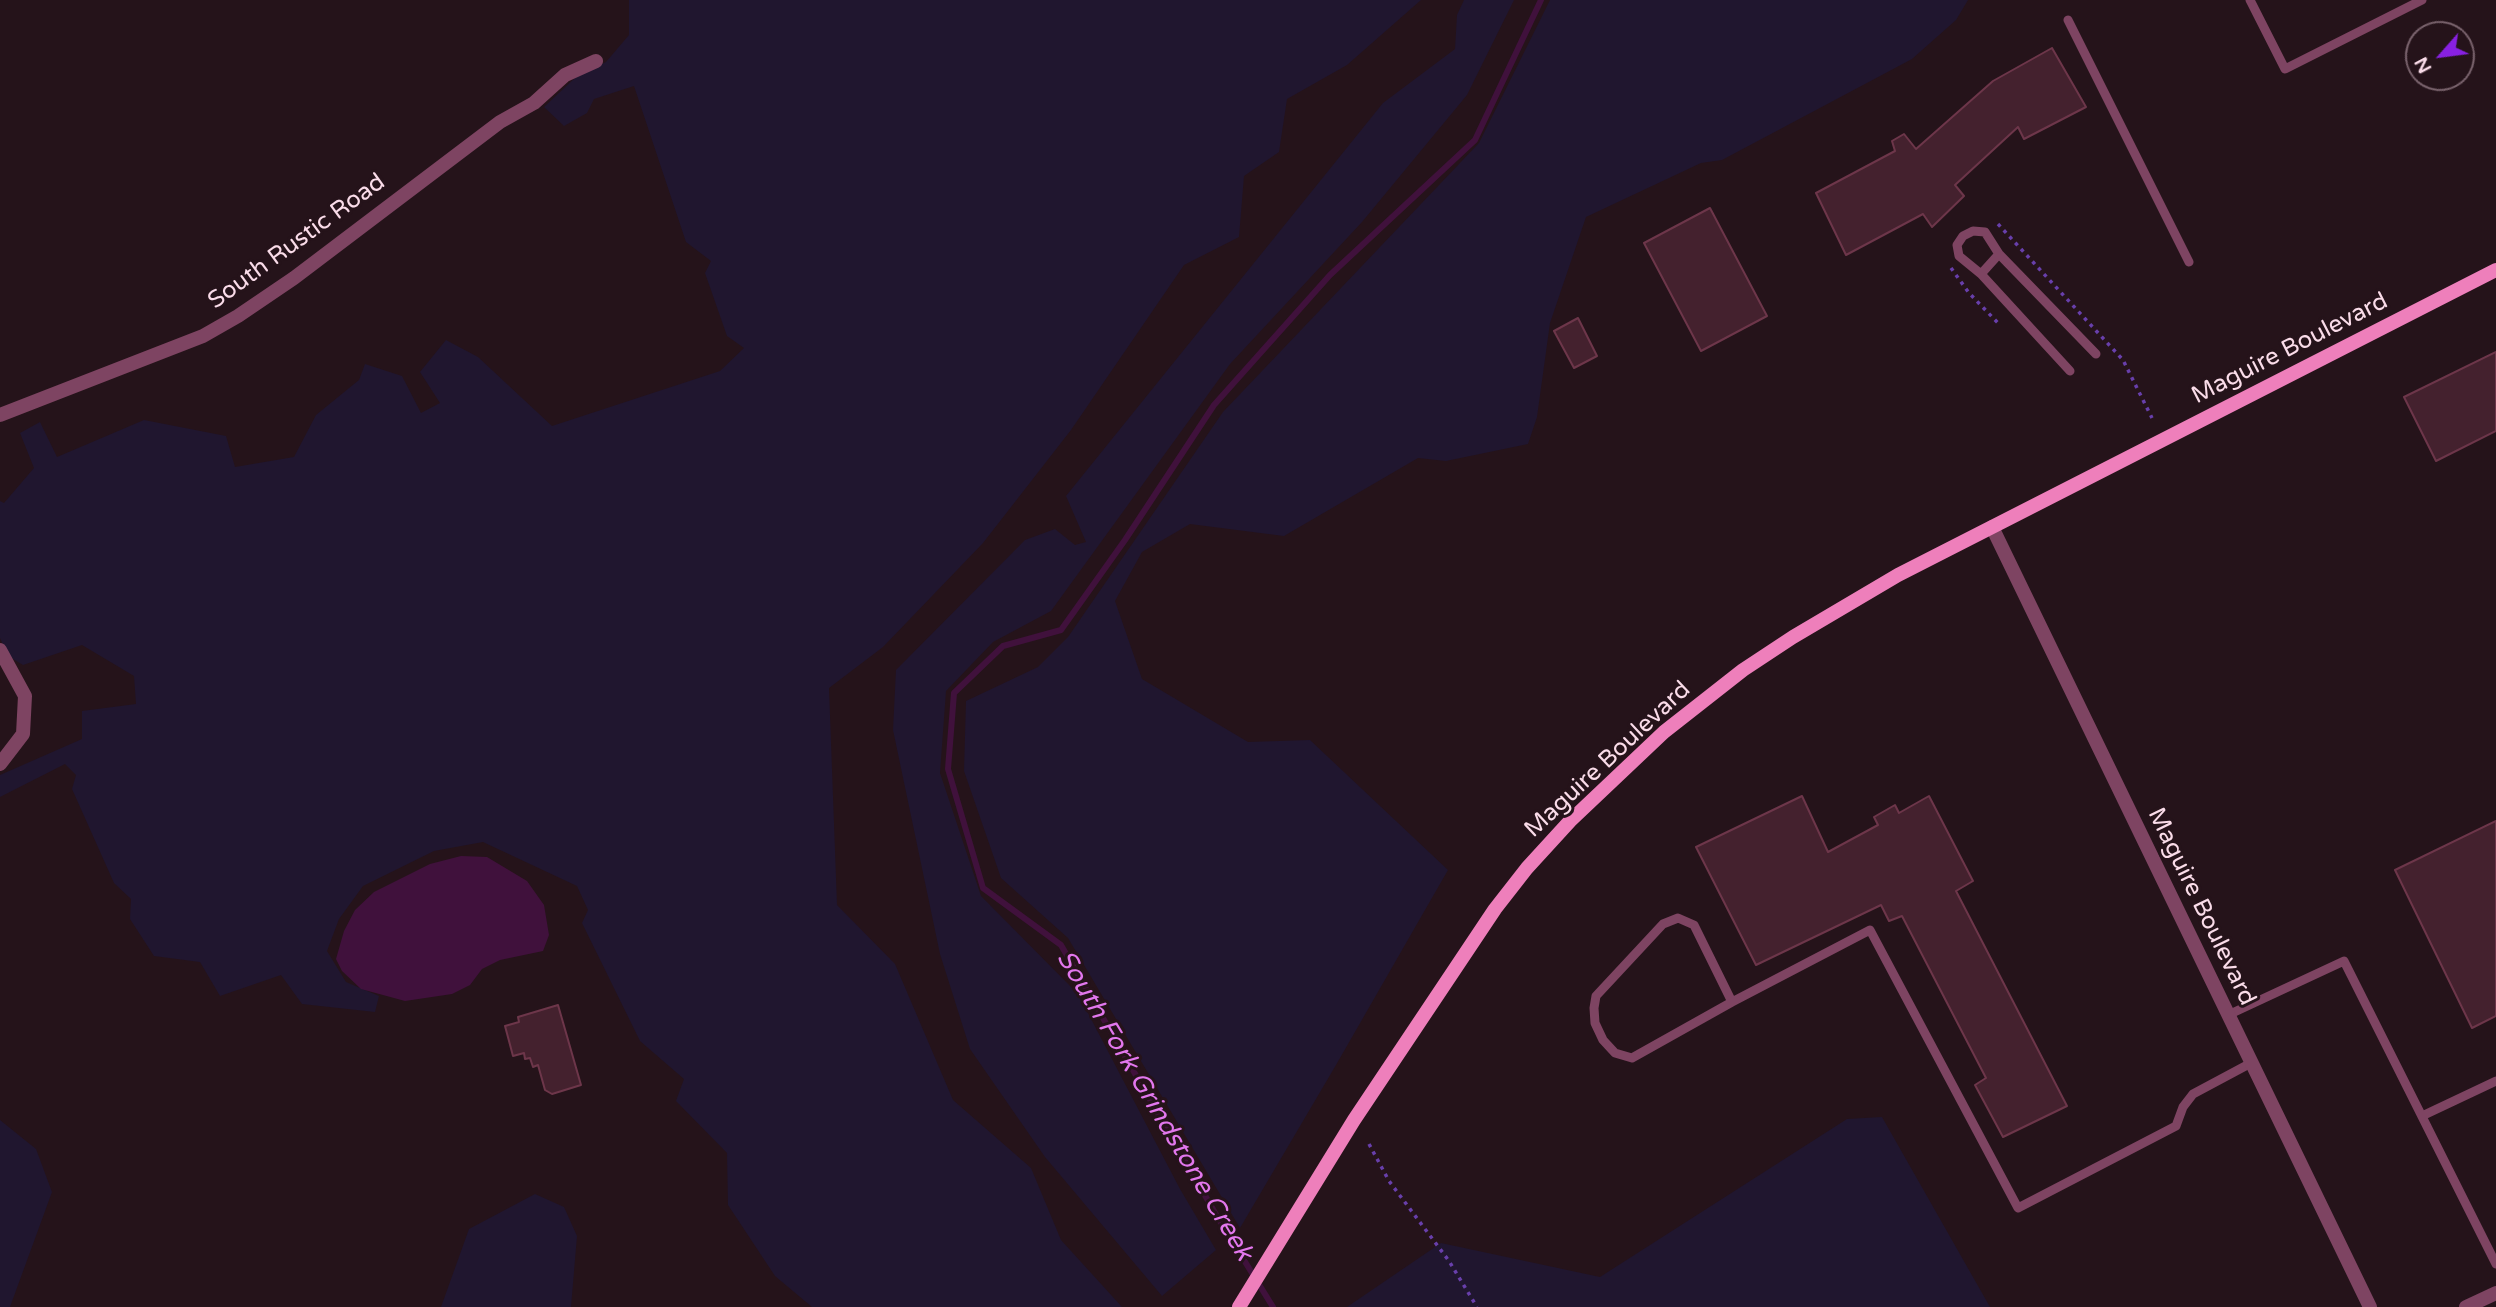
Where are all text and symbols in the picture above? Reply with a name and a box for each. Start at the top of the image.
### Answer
north arrow [2405,21,2475,91]
text: N [2410,53,2437,77]
street label: South Rustic Road [203,168,391,316]
street label: Maguire Boulevard [2187,287,2393,411]
street label: Maguire Boulevard [1519,676,1697,844]
street label: Maguire Boulevard [2141,803,2261,1011]
water label: South Fork Grindstone Creek [1049,945,1259,1267]

